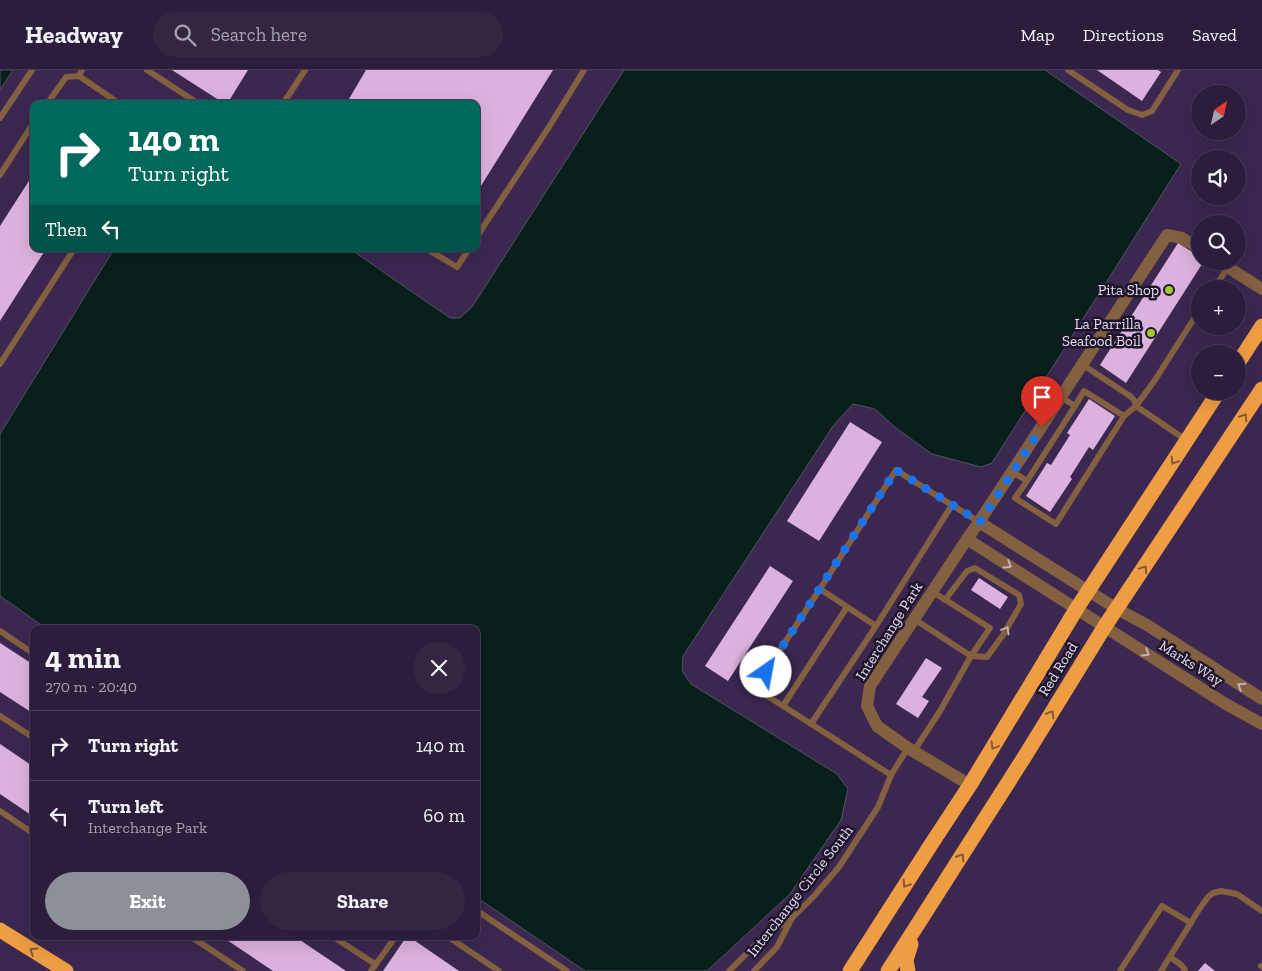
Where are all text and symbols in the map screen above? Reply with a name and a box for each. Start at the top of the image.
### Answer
search box [153,12,503,57]
text: Headway [25,20,123,49]
icon: search [171,21,199,49]
text: Search here [211,23,307,46]
text: Map [1020,24,1055,46]
text: Directions [1083,24,1164,46]
text: Saved [1192,24,1237,46]
north arrow [1191,85,1246,140]
map controls [1191,85,1246,400]
text: 140 m [128,118,219,160]
icon: right [45,120,110,185]
button: sound [1191,150,1246,205]
text: Turn right [128,160,229,187]
icon: left [97,215,125,243]
button: search [1191,215,1246,270]
text: Then [45,218,87,241]
button: + [1191,280,1246,335]
place label: Pita Shop [1098,281,1159,299]
marker: Pita Shop [1163,284,1175,296]
place label: La Parrilla Seafood Boil [1062,315,1141,350]
marker: La Parrilla Seafood Boil [1145,327,1157,339]
button: − [1191,345,1246,400]
pin [1021,376,1063,427]
icon: arrive [1028,383,1056,411]
one-way arrow [1237,413,1247,422]
one-way arrow [1171,456,1180,465]
one-way arrow [1002,559,1011,569]
one-way arrow [1138,565,1147,574]
street label: Interchange Park [852,579,926,683]
one-way arrow [1000,626,1010,635]
street label: Marks Way [1156,636,1226,690]
street label: Red Road [1034,638,1082,699]
text: 4 min [45,640,121,676]
button: close [413,642,465,694]
position arrow [739,645,791,697]
one-way arrow [1140,647,1149,657]
text: 270 m · 20:40 [45,677,137,696]
one-way arrow [1237,682,1246,692]
one-way arrow [1044,711,1054,720]
icon: right [45,732,73,760]
text: Turn right [88,734,178,757]
text: 140 m [416,734,465,757]
one-way arrow [991,741,1000,750]
text: Turn left [88,795,163,818]
icon: left [45,802,73,830]
text: 60 m [423,804,465,827]
text: Interchange Park [88,818,207,837]
street label: Interchange Circle South [743,821,857,960]
one-way arrow [955,854,964,863]
button: Exit [45,872,250,930]
button: Share [260,872,465,930]
one-way arrow [903,878,912,888]
one-way arrow [30,947,39,957]

